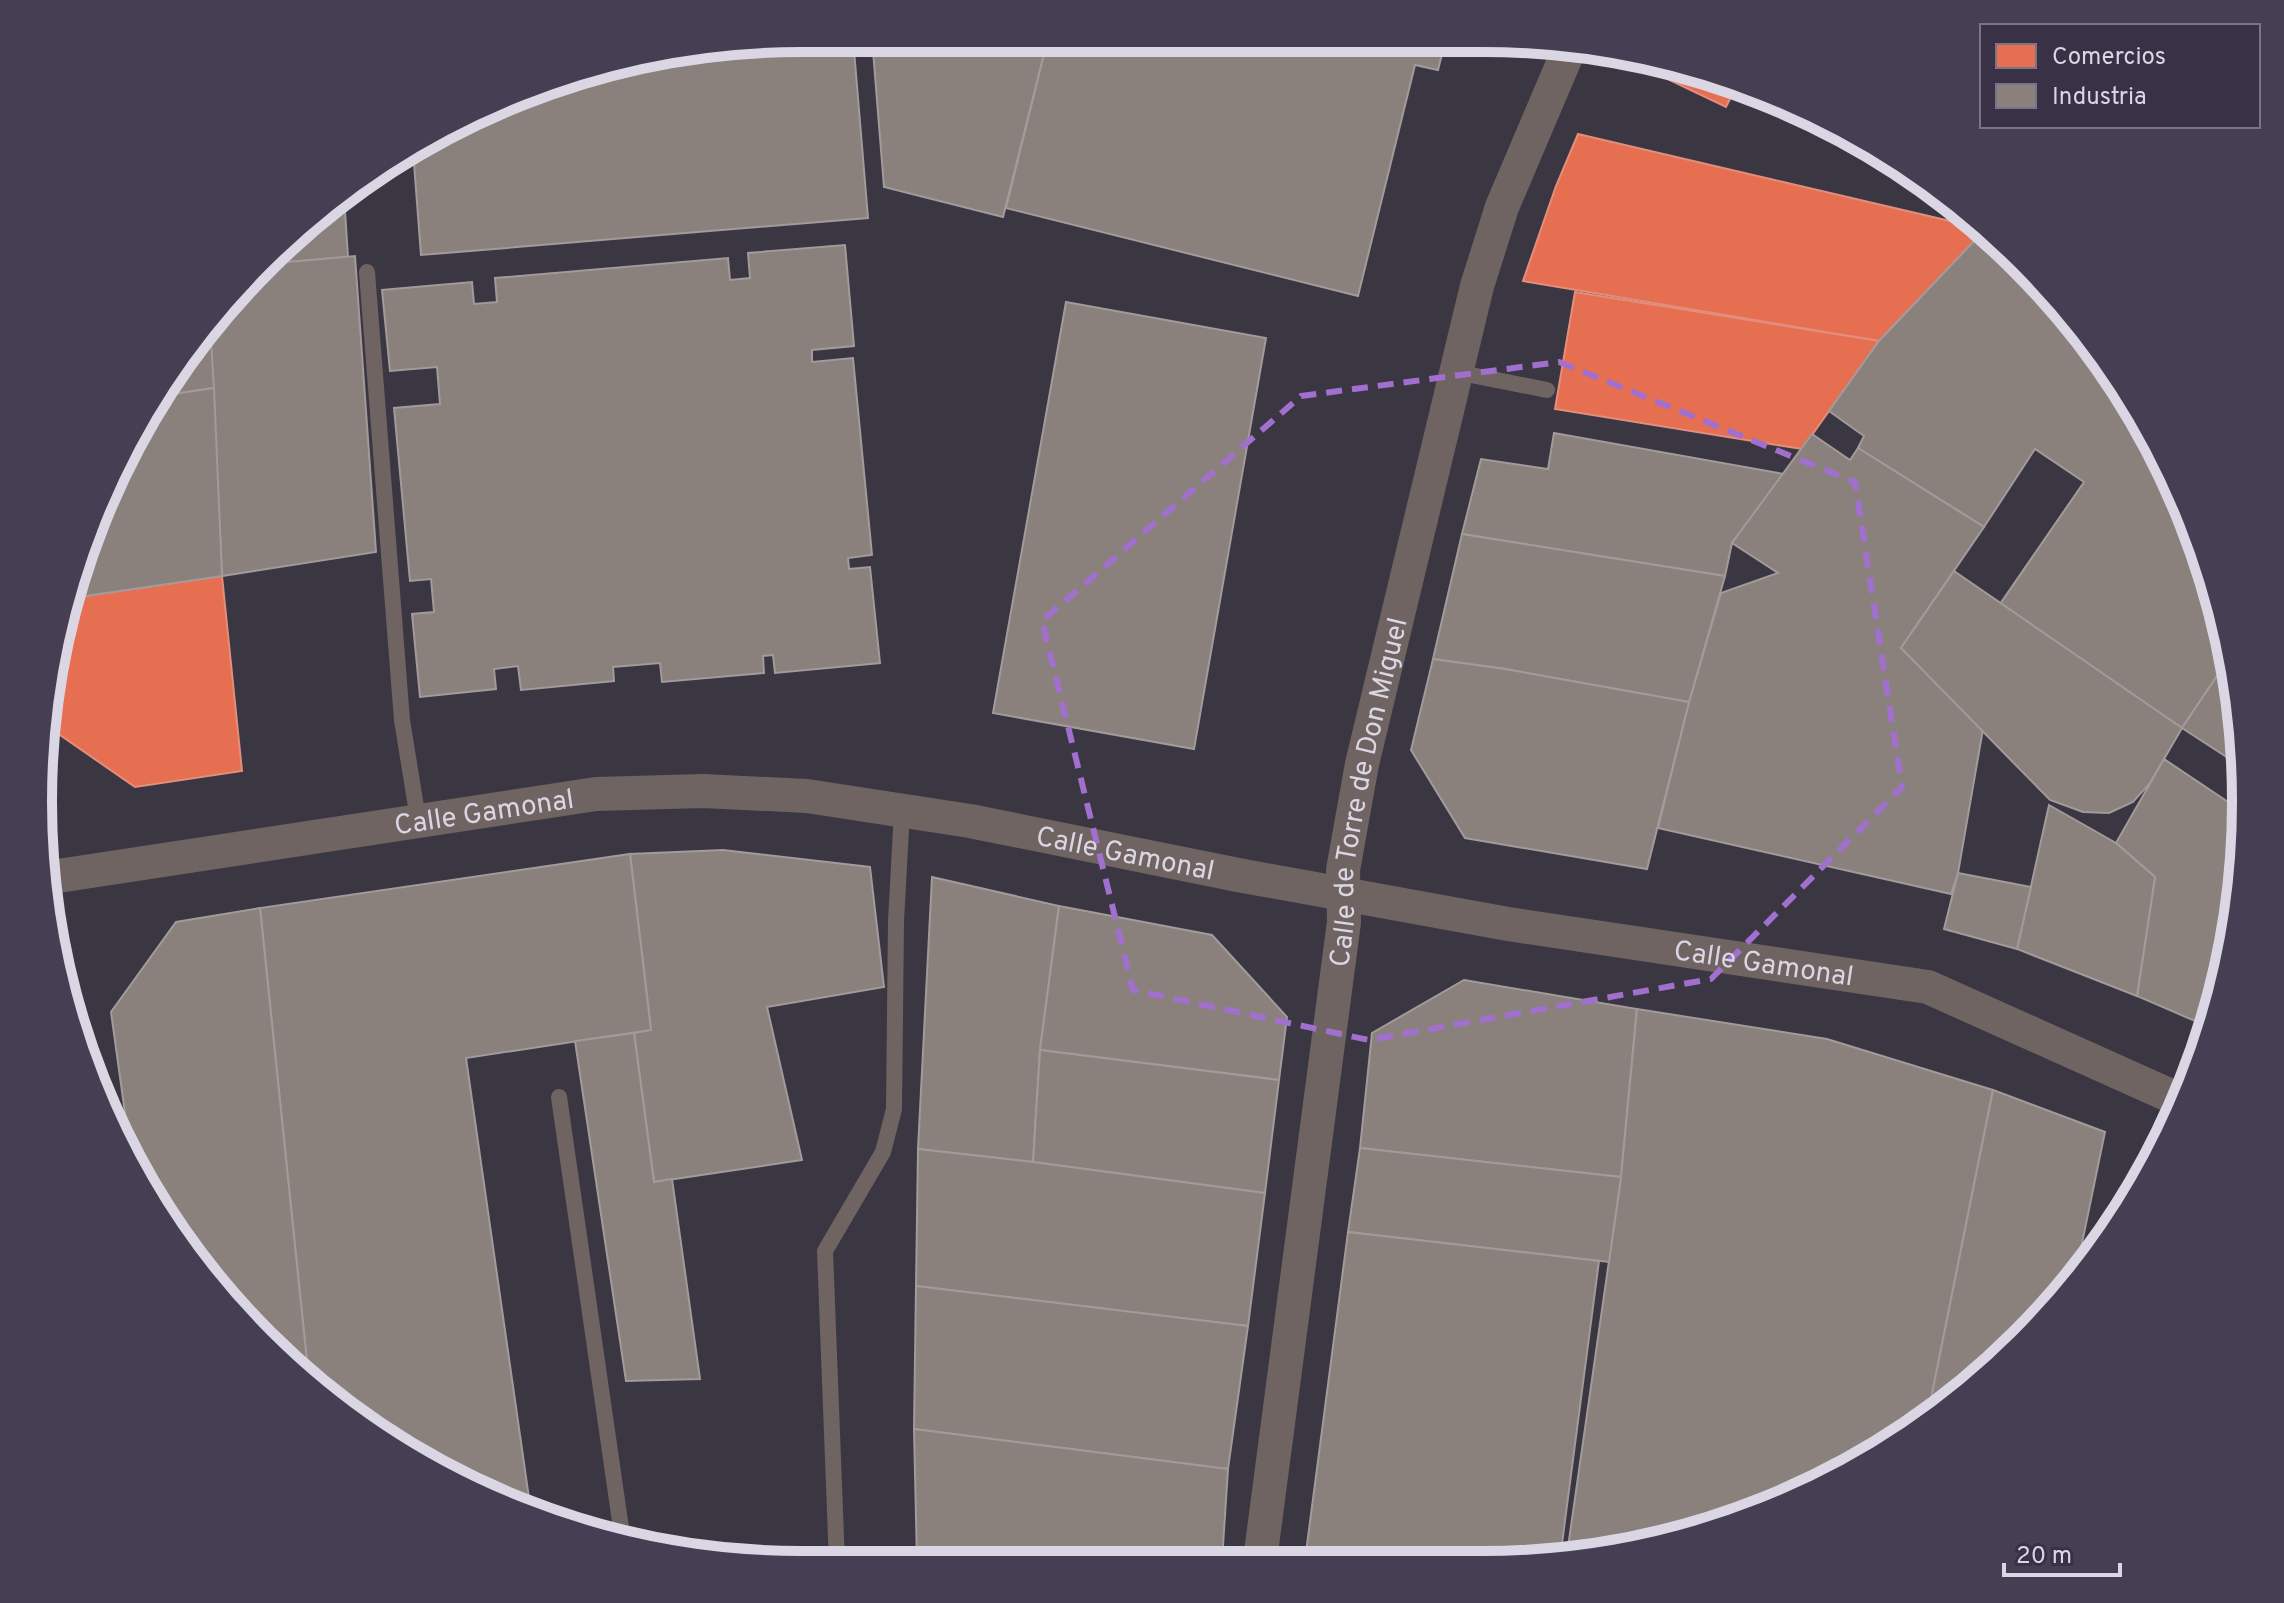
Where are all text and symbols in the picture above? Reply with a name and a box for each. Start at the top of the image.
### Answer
legend [1980,24,2260,128]
text: Comercios [2052,43,2166,73]
text: Industria [2052,83,2147,113]
street label: Calle de Torre de Don Miguel [1323,614,1418,969]
street label: Calle Gamonal [392,783,577,845]
street label: Calle Gamonal [1032,820,1217,891]
street label: Calle Gamonal [1671,934,1856,997]
scale bar [2004,1527,2120,1577]
text: 20 m [2016,1542,2072,1572]

